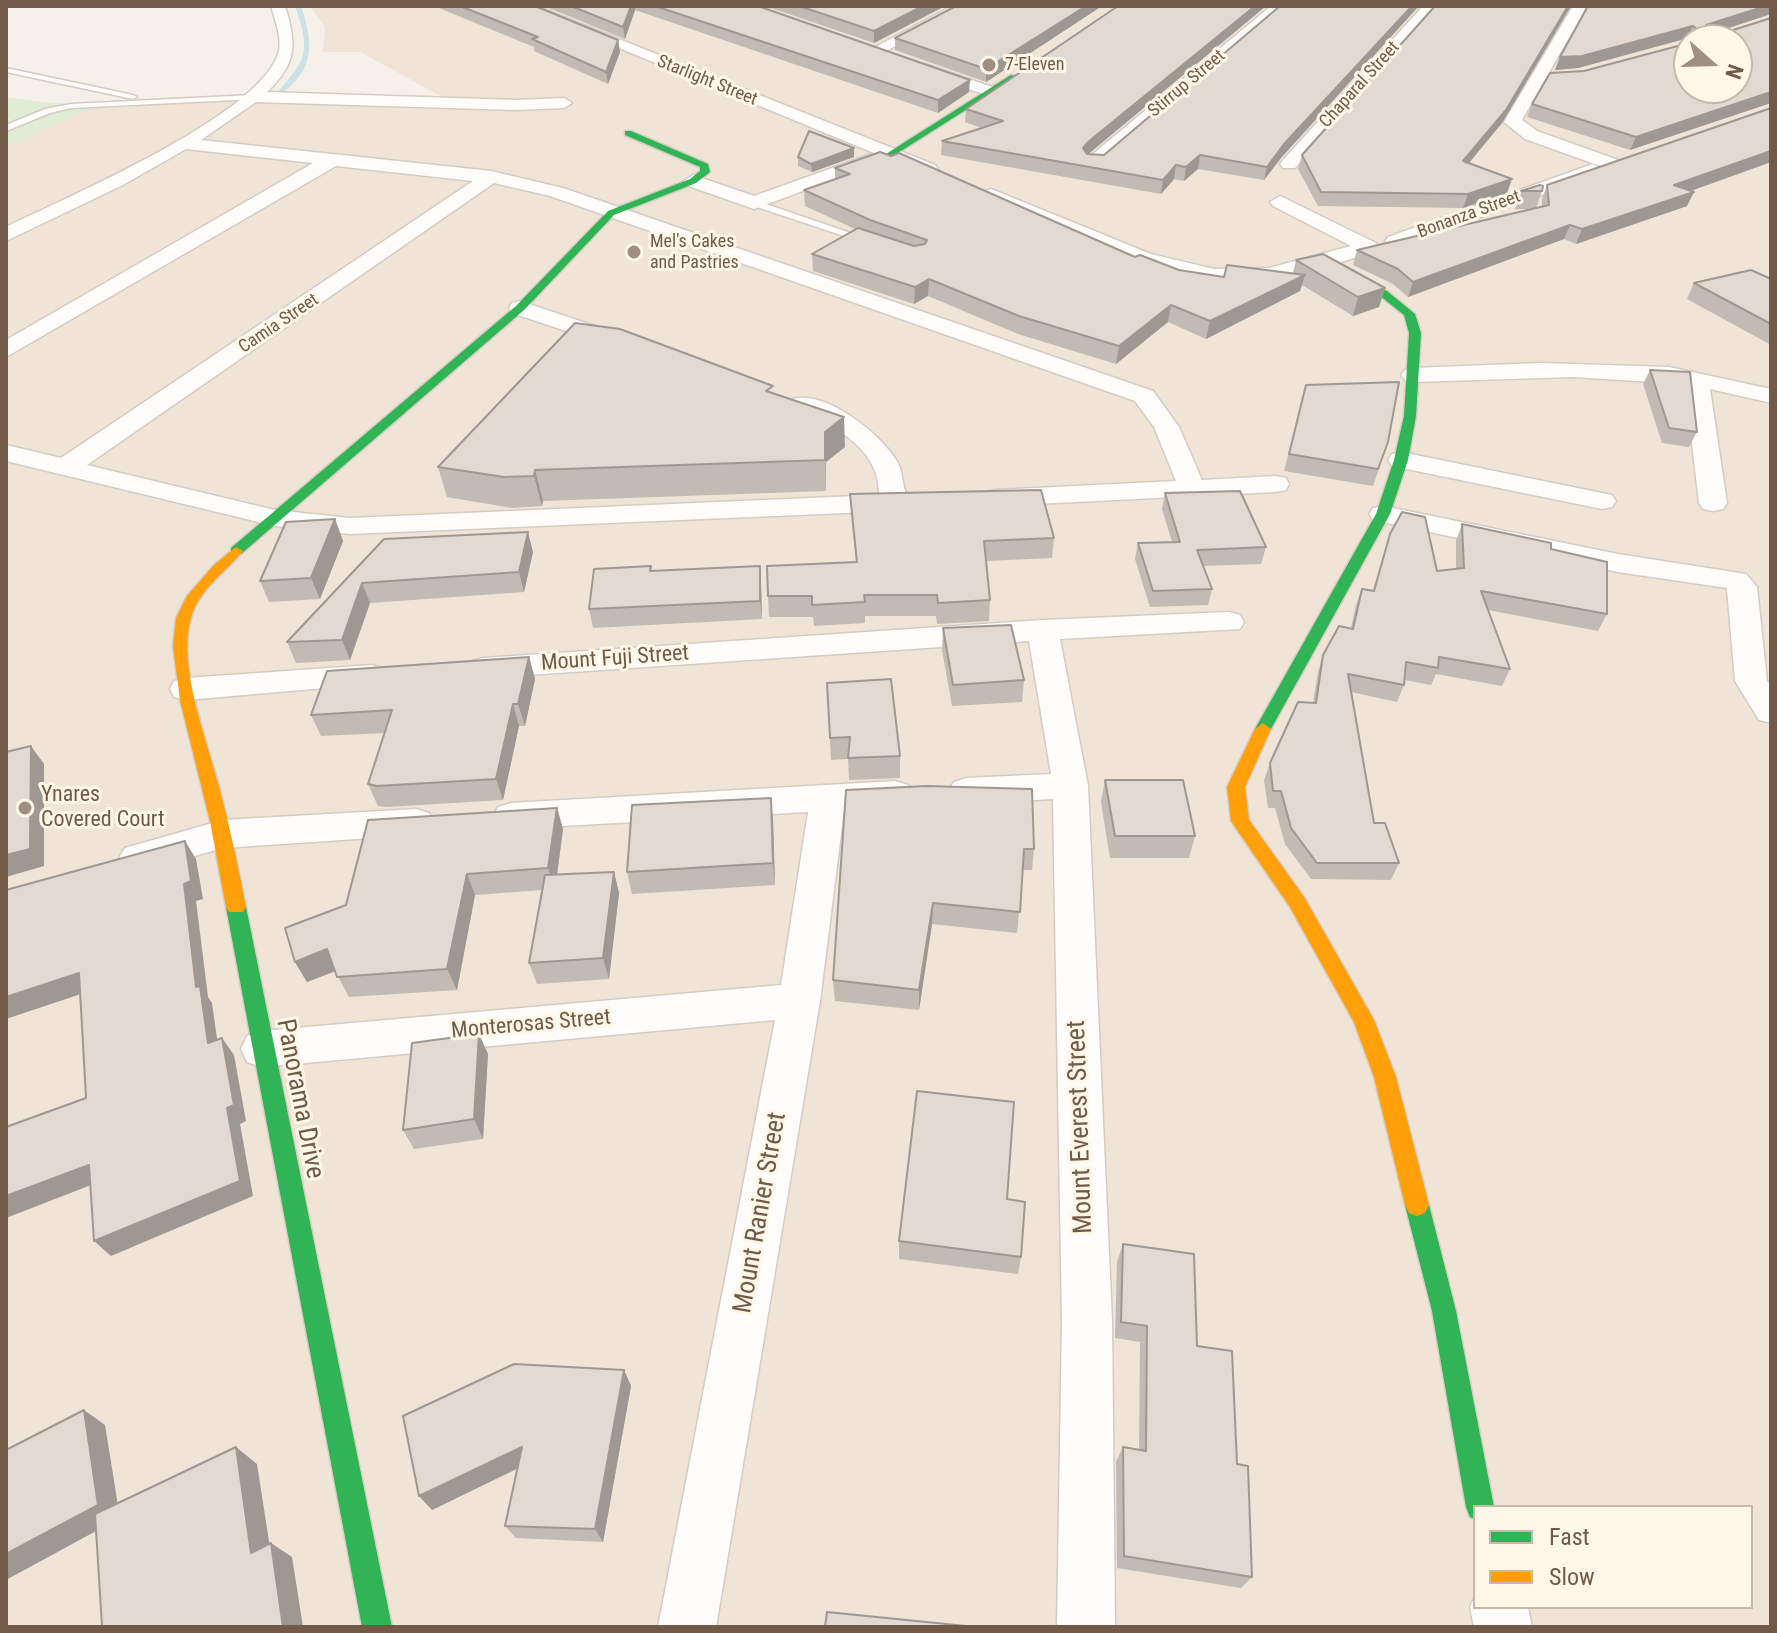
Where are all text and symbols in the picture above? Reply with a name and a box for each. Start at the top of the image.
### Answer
north arrow [1673,24,1753,104]
street label: Chaparal Street [1315,37,1405,133]
street label: Stirrup Street [1144,46,1230,122]
street label: Starlight Street [654,51,760,111]
place label: 7-Eleven [1005,54,1064,76]
marker: 7-Eleven [980,56,998,74]
text: N [1720,61,1748,82]
street label: Bonanza Street [1415,186,1523,244]
place label: Mel's Cakes and Pastries [650,231,739,274]
marker: Mel's Cakes and Pastries [625,243,643,261]
street label: Camia Street [235,289,323,359]
street label: Mount Fuji Street [540,641,690,677]
place label: Ynares Covered Court [41,782,165,834]
marker: Ynares Covered Court [16,799,34,817]
street label: Monterosas Street [450,1005,612,1045]
street label: Panorama Drive [268,1016,330,1182]
street label: Mount Everest Street [1062,1020,1100,1234]
street label: Mount Ranier Street [728,1110,794,1316]
legend [1473,1505,1753,1609]
text: Fast [1549,1523,1590,1551]
text: Slow [1549,1563,1595,1591]

